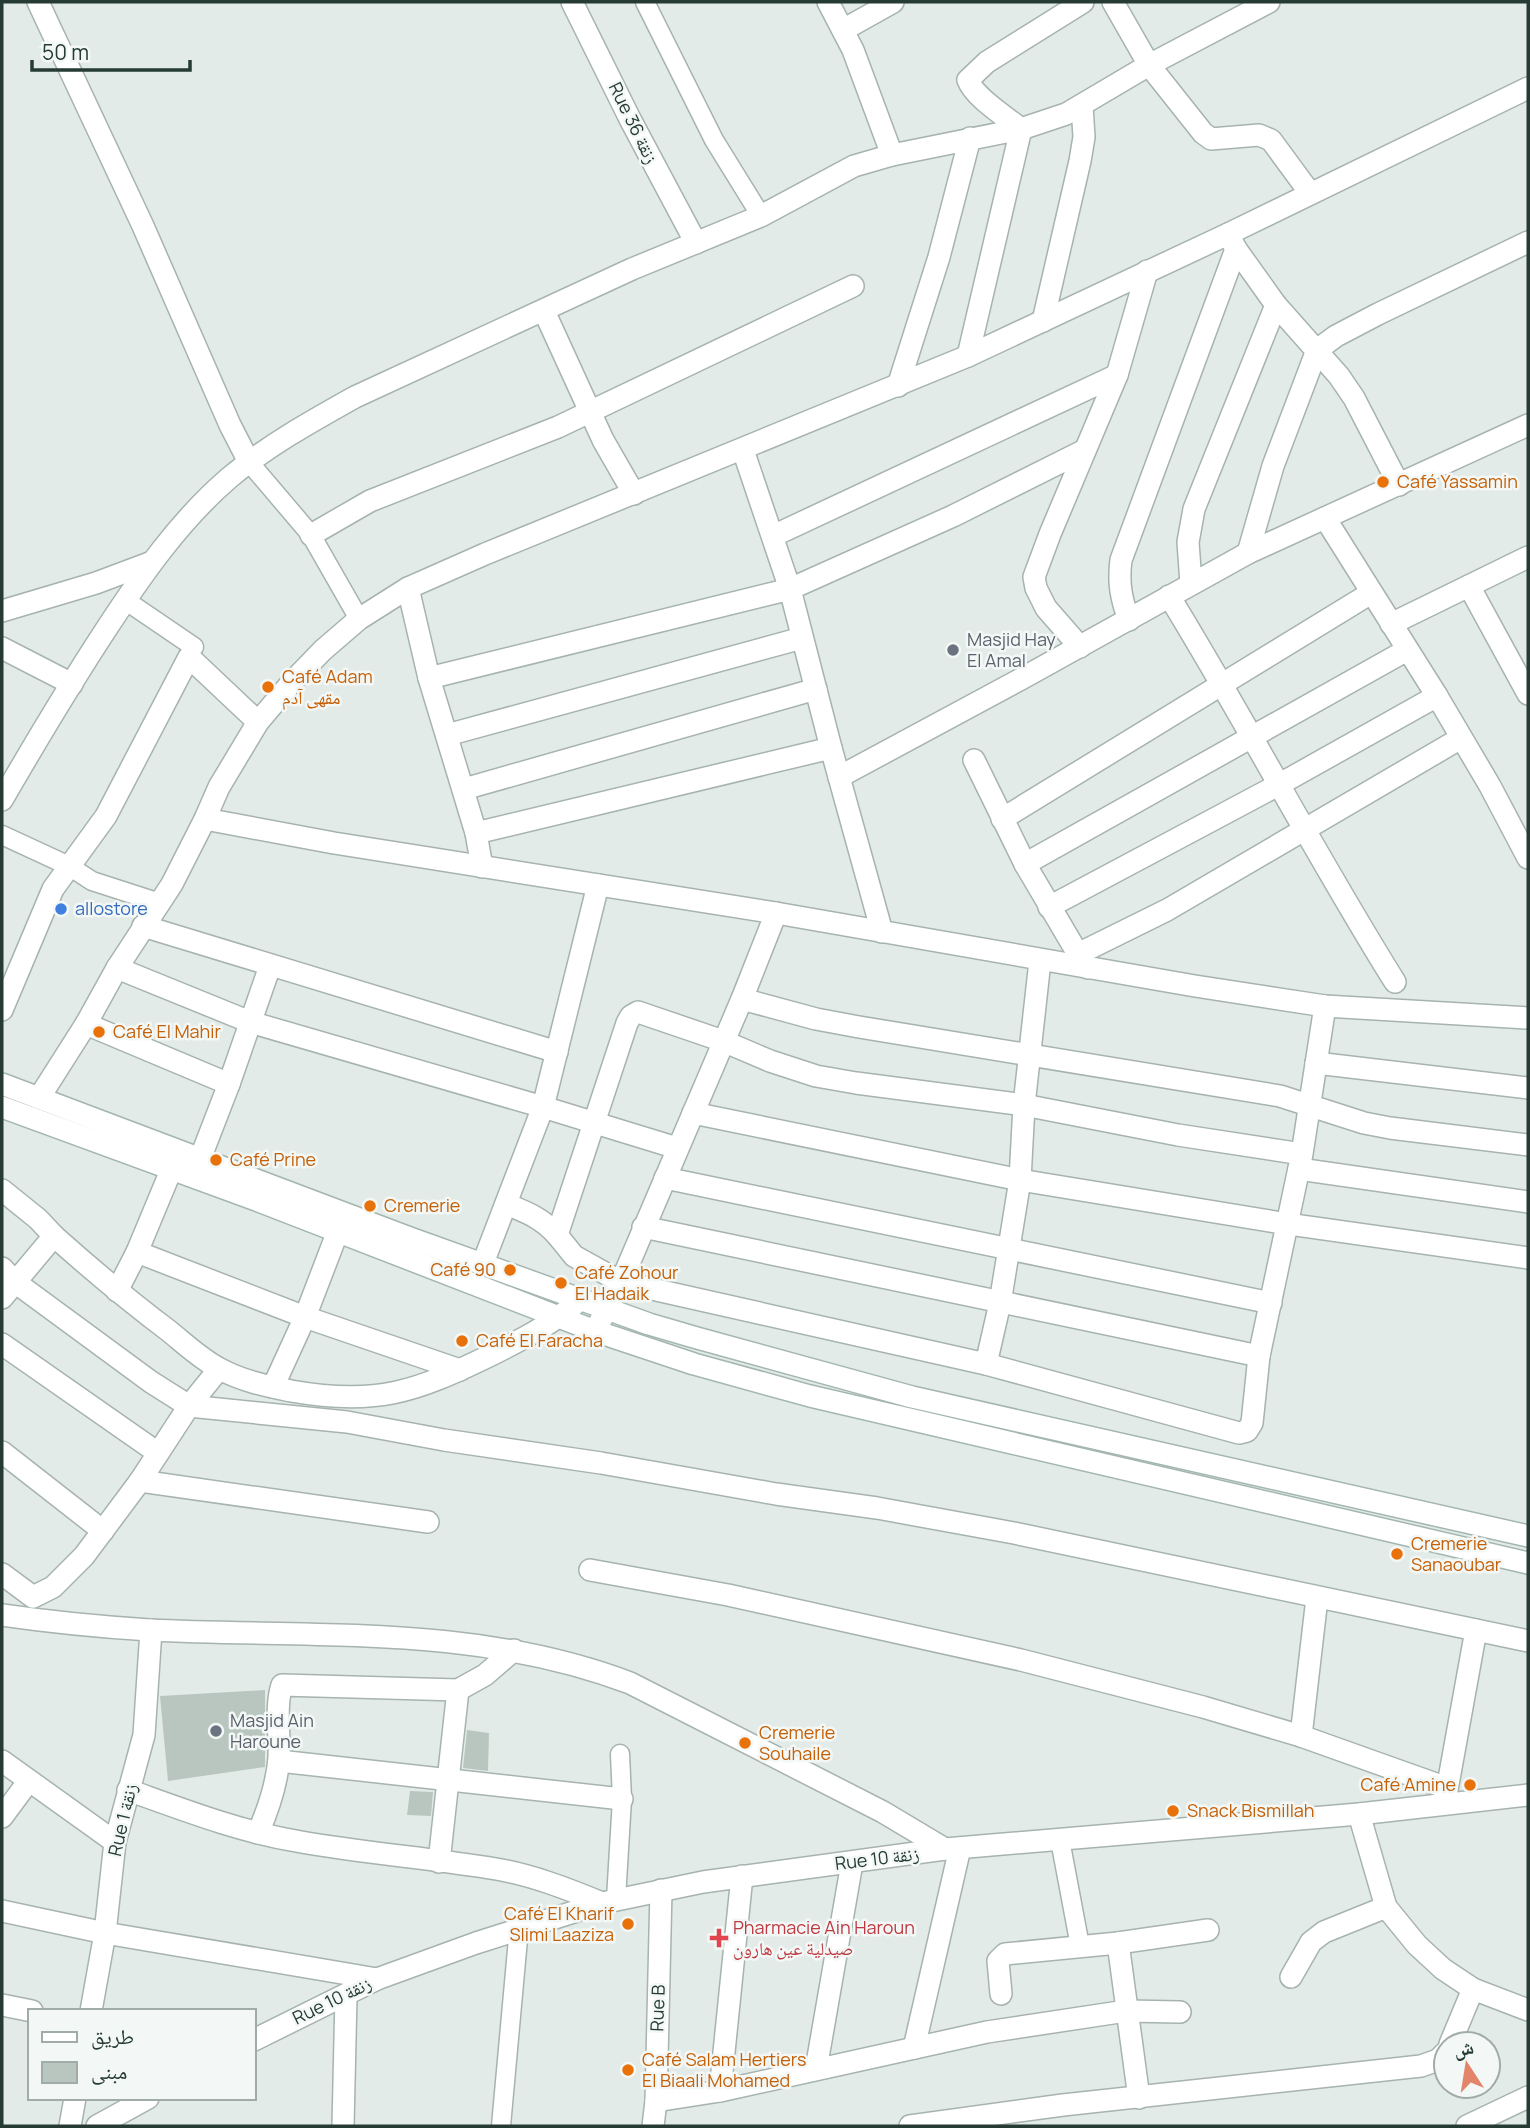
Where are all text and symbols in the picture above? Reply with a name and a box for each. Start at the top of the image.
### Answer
scale bar [32,28,189,72]
text: 50 m [42,38,89,66]
street label: Rue 36 زنقة [604,78,664,167]
place label: Café Yassamin [1397,469,1518,493]
marker: Café Yassamin [1375,474,1391,490]
place label: Masjid Hay El Amal [967,627,1056,672]
marker: Masjid Hay El Amal [945,642,961,658]
place label: Café Adam مقهى آدم [282,664,373,710]
marker: Café Adam مقهى آدم [260,679,276,695]
place label: allostore [75,896,148,920]
marker: allostore [53,901,69,917]
place label: Café El Mahir [113,1019,221,1043]
marker: Café El Mahir [91,1024,107,1040]
place label: Café Prine [230,1147,316,1171]
marker: Café Prine [208,1152,224,1168]
place label: Cremerie [384,1193,460,1217]
marker: Cremerie [362,1198,378,1214]
place label: Café 90 [430,1257,496,1281]
place label: Café Zohour El Hadaik [575,1260,679,1305]
marker: Café 90 [502,1262,518,1278]
marker: Café Zohour El Hadaik [553,1275,569,1291]
place label: Café El Faracha [476,1328,603,1352]
marker: Café El Faracha [454,1333,470,1349]
place label: Cremerie Sanaoubar [1411,1531,1502,1576]
marker: Cremerie Sanaoubar [1389,1546,1405,1562]
place label: Masjid Ain Haroune [230,1708,314,1753]
place label: Cremerie Souhaile [759,1720,835,1765]
marker: Masjid Ain Haroune [208,1723,224,1739]
marker: Cremerie Souhaile [737,1735,753,1751]
place label: Café Amine [1361,1772,1456,1796]
marker: Café Amine [1462,1777,1478,1793]
street label: Rue 1 زنقة [102,1781,142,1858]
place label: Snack Bismillah [1187,1798,1315,1822]
marker: Snack Bismillah [1165,1803,1181,1819]
street label: Rue 10 زنقة [833,1841,920,1875]
place label: Café El Kharif Slimi Laaziza [504,1901,615,1946]
place label: Pharmacie Ain Haroun صيدلية عين هارون [733,1915,915,1960]
marker: Café El Kharif Slimi Laaziza [620,1916,636,1932]
marker: Pharmacie Ain Haroun صيدلية عين هارون [711,1930,727,1946]
street label: Rue 10 زنقة [288,1971,375,2029]
street label: Rue B [644,1984,670,2032]
legend [28,2009,256,2100]
text: طريق [91,2022,134,2050]
north arrow [1432,2030,1502,2100]
text: ش [1451,2034,1476,2063]
place label: Café Salam Hertiers El Biaali Mohamed [642,2047,806,2092]
text: مبنى [91,2057,127,2085]
marker: Café Salam Hertiers El Biaali Mohamed [620,2062,636,2078]

